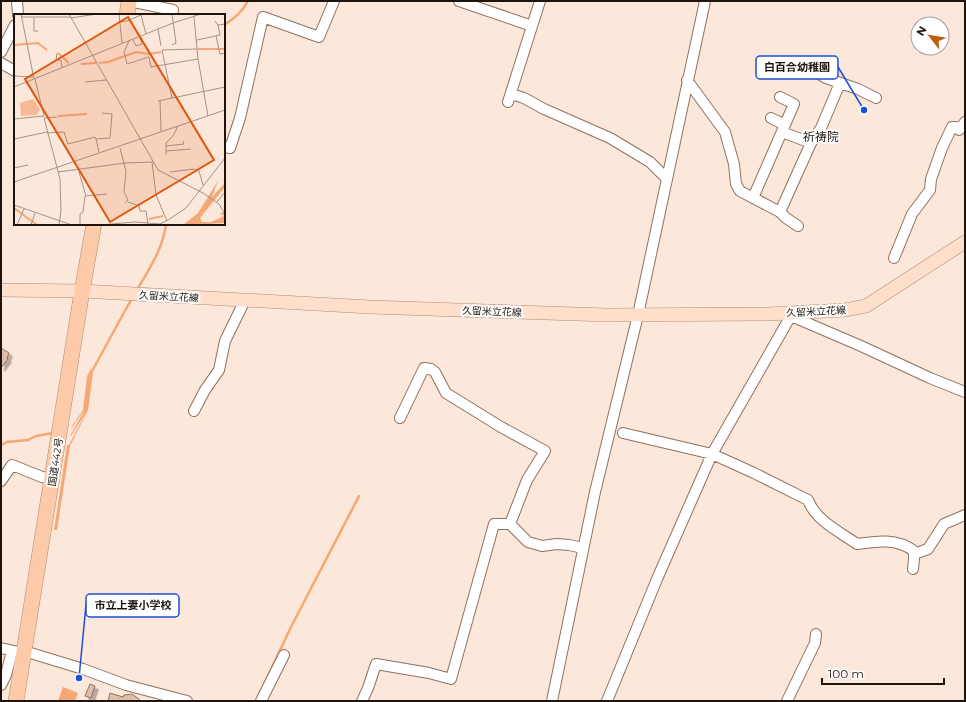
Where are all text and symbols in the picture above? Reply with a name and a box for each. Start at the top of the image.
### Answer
inset map [14,14,225,225]
north arrow [910,16,950,56]
text: N [913,23,930,38]
callout: 白百合幼稚園 [756,56,838,79]
text: 白百合幼稚園 [764,60,830,74]
district label: 祈祷院 [803,129,839,144]
street label: 久留米立花線 [139,288,199,305]
street label: 久留米立花線 [786,303,846,320]
street label: 久留米立花線 [462,304,522,319]
street label: 国道442号 [45,437,66,487]
callout: 市立上妻小学校 [86,594,179,617]
text: 市立上妻小学校 [95,598,172,612]
scale bar [822,660,944,686]
text: 100 m [828,666,864,681]

